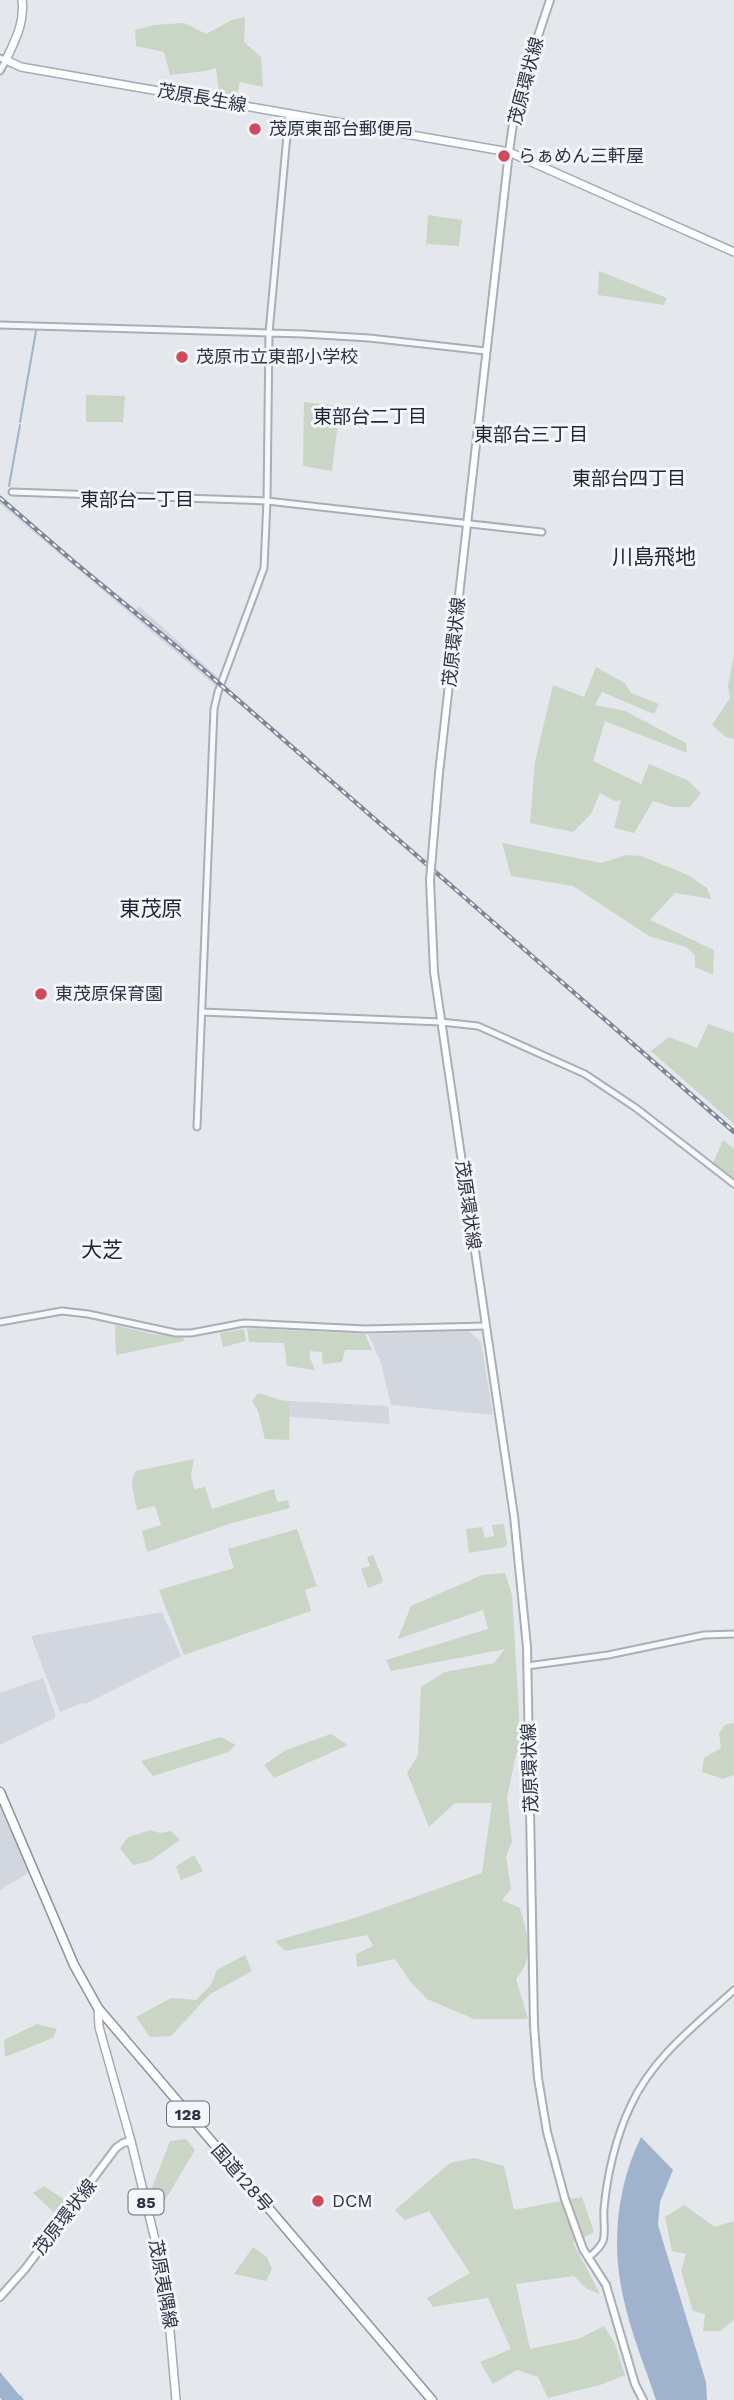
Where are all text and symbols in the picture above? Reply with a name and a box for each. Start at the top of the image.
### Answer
street label: 茂原環状線 [504,35,547,127]
street label: 茂原長生線 [156,79,248,116]
place label: 茂原東部台郵便局 [269,118,413,139]
marker: 茂原東部台郵便局 [247,121,263,137]
place label: らぁめん三軒屋 [518,145,644,166]
marker: らぁめん三軒屋 [496,148,512,164]
place label: 茂原市立東部小学校 [196,346,358,367]
marker: 茂原市立東部小学校 [174,349,190,365]
district label: 東部台二丁目 [313,405,427,428]
district label: 東部台三丁目 [474,423,588,446]
district label: 東部台四丁目 [572,467,686,490]
district label: 東部台一丁目 [80,488,194,511]
district label: 川島飛地 [612,544,696,569]
street label: 茂原環状線 [438,596,469,688]
district label: 東茂原 [120,896,183,921]
place label: 東茂原保育園 [55,983,163,1004]
marker: 東茂原保育園 [33,986,49,1002]
street label: 茂原環状線 [452,1159,485,1251]
district label: 大芝 [81,1237,123,1262]
street label: 茂原環状線 [517,1723,542,1813]
road number: 128 [167,2102,209,2126]
street label: 国道128号 [207,2140,277,2216]
street label: 茂原環状線 [29,2175,101,2259]
road number: 85 [128,2190,164,2214]
place label: DCM [332,2190,373,2211]
marker: DCM [310,2193,326,2209]
street label: 茂原夷隅線 [145,2238,182,2330]

